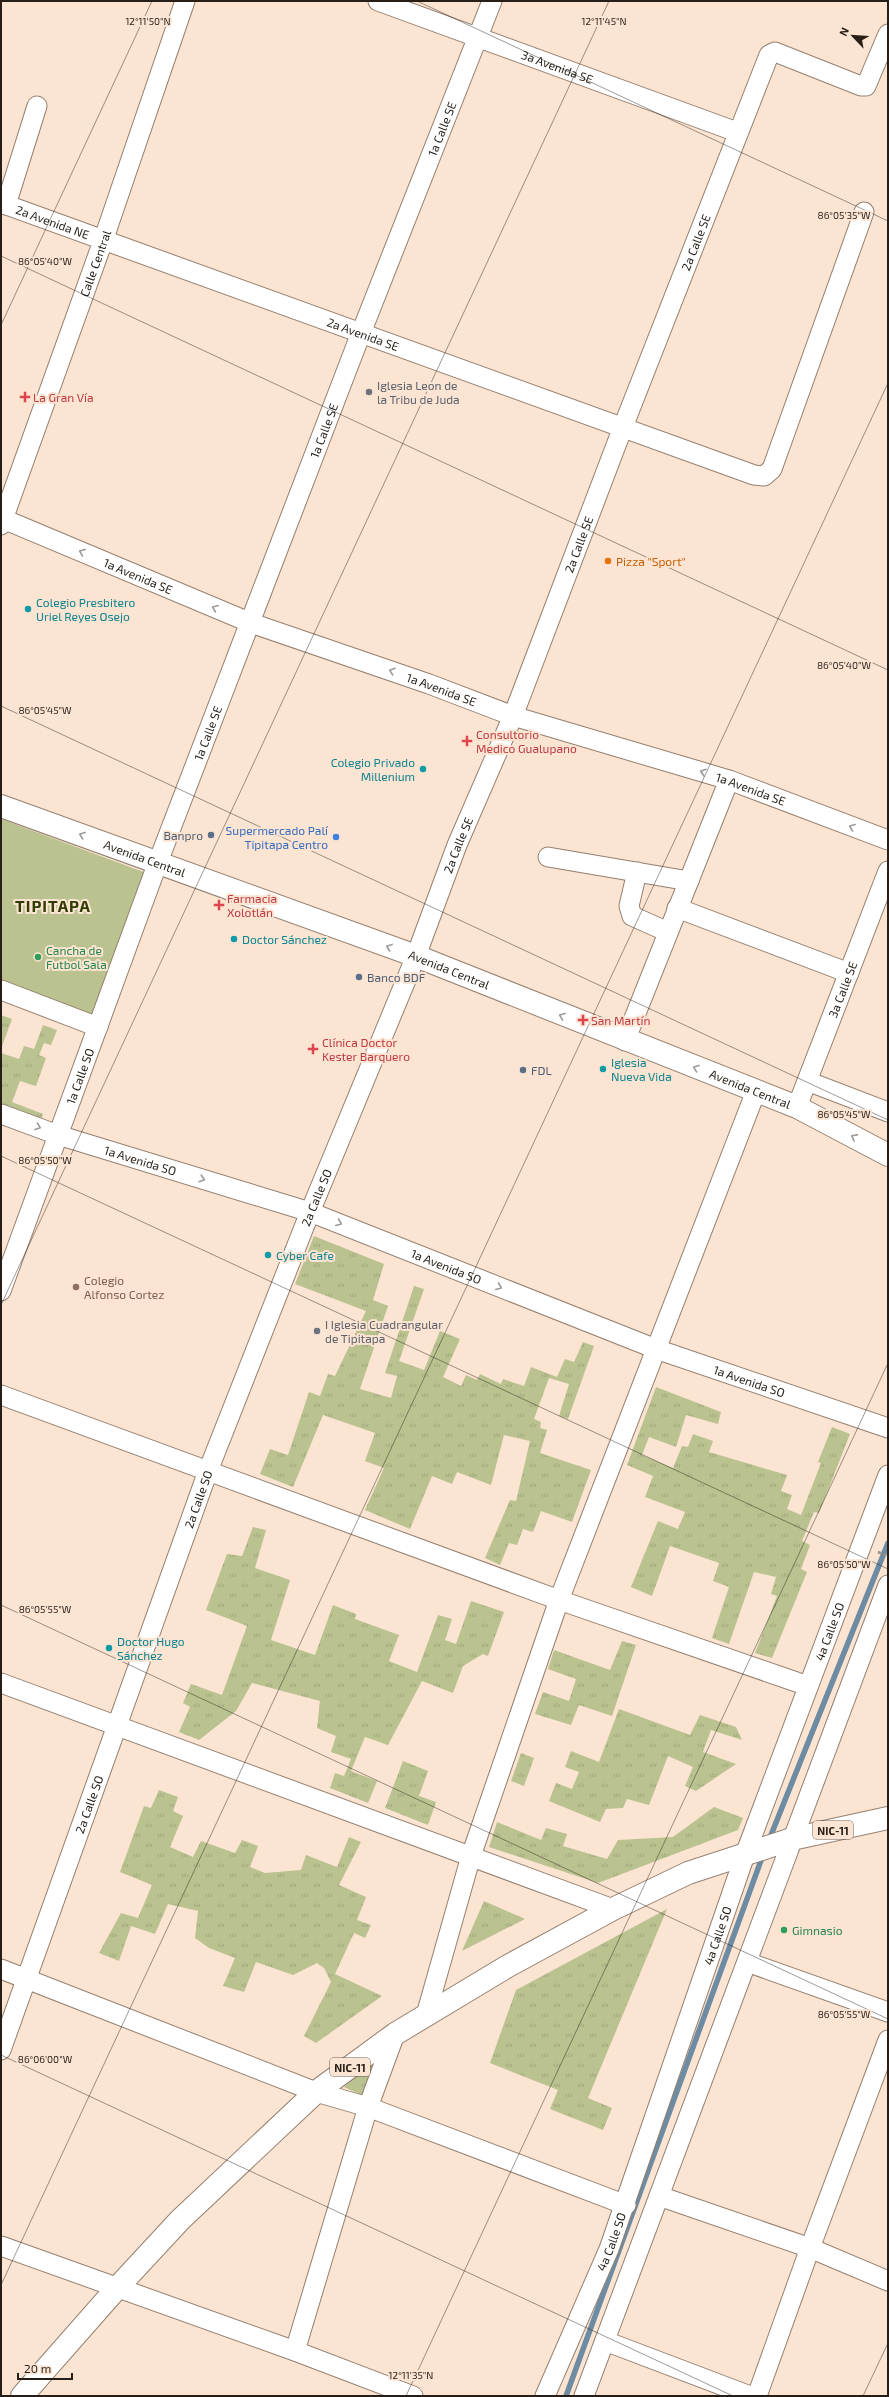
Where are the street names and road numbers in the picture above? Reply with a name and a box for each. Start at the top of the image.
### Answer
street label: 3a Avenida SE [520,47,595,86]
street label: 1a Calle SE [425,99,459,158]
street label: 2a Avenida NE [14,202,92,241]
street label: 2a Calle SE [678,212,713,272]
street label: Calle Central [77,228,113,298]
street label: 2a Avenida SE [325,314,401,353]
street label: 1a Calle SE [307,401,340,460]
street label: 2a Calle SE [561,514,596,574]
street label: 1a Avenida SE [102,555,175,596]
street label: 1a Avenida SE [405,670,479,709]
street label: 1a Calle SE [191,704,224,762]
street label: 1a Avenida SE [714,770,788,808]
street label: 2a Calle SE [440,814,475,875]
street label: Avenida Central [102,837,188,879]
street label: Avenida Central [407,947,492,992]
street label: 3a Calle SE [825,959,860,1020]
street label: 1a Calle SO [63,1046,96,1106]
street label: Avenida Central [708,1066,793,1111]
street label: 1a Avenida SO [103,1143,178,1178]
street label: 2a Calle SO [298,1167,334,1228]
street label: 1a Avenida SO [409,1246,484,1286]
street label: 1a Avenida SO [712,1362,787,1399]
street label: 2a Calle SO [181,1468,215,1530]
street label: 4a Calle SO [812,1600,846,1663]
street label: 2a Calle SO [72,1773,106,1835]
road number: NIC-11 [813,1821,853,1839]
street label: 4a Calle SO [701,1904,734,1967]
road number: NIC-11 [330,2058,370,2076]
street label: 4a Calle SO [593,2211,628,2273]

